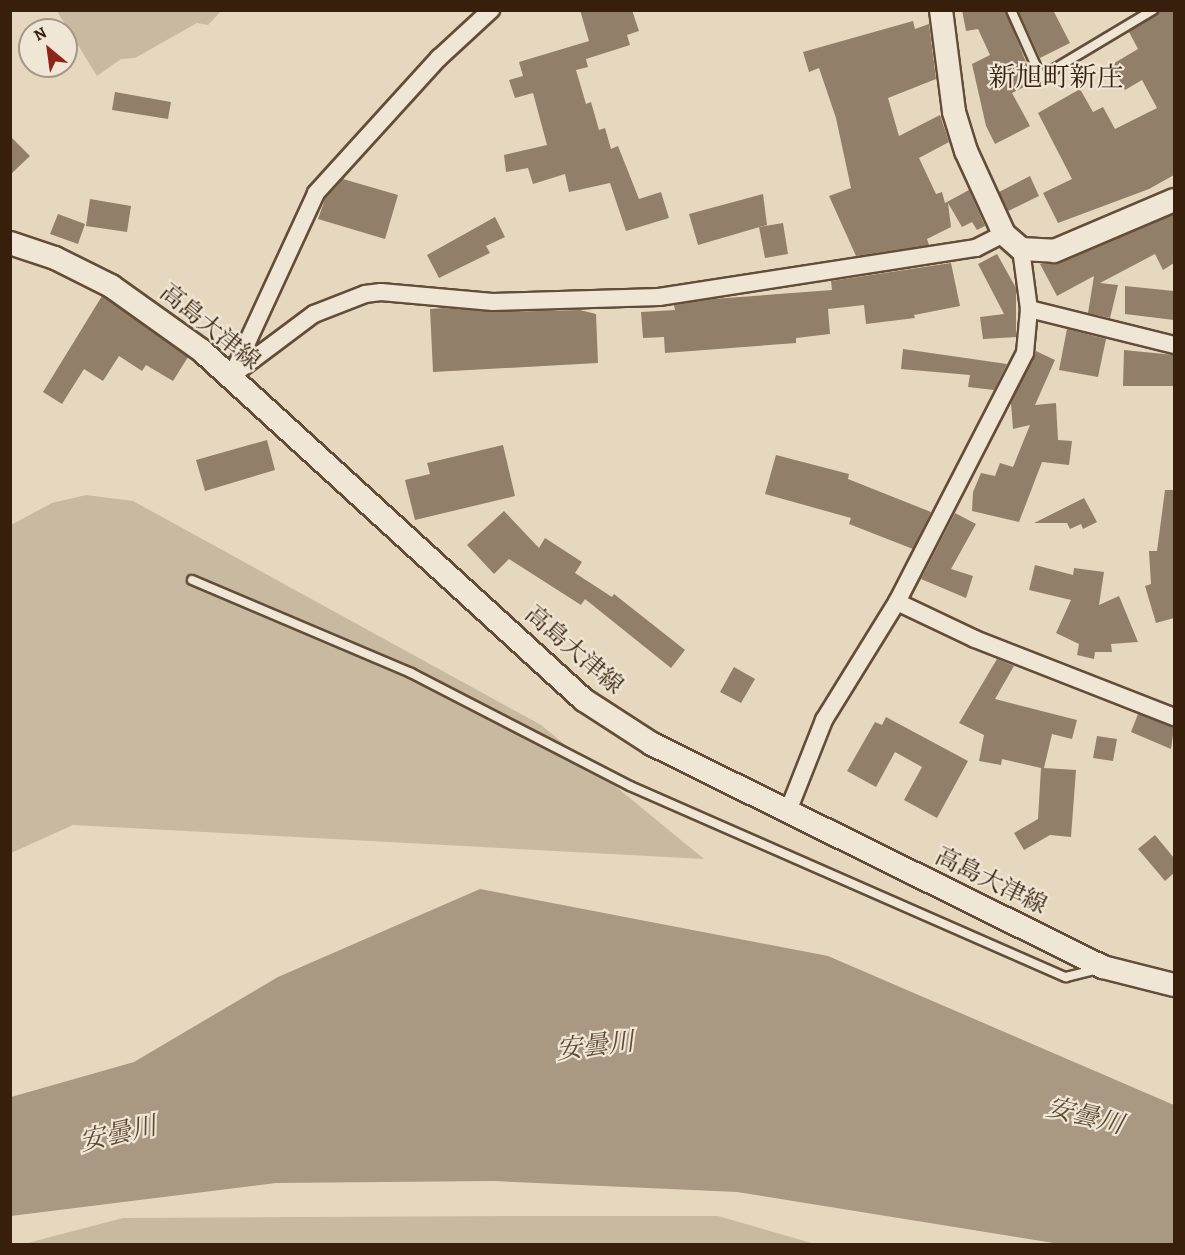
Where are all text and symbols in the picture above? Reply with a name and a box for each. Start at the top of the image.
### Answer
north arrow [18,18,78,78]
text: N [30,22,51,46]
district label: 新旭町新庄 [989,62,1123,94]
street label: 高島大津線 [154,278,266,376]
street label: 高島大津線 [519,600,629,700]
street label: 高島大津線 [931,842,1051,920]
water label: 安曇川 [554,1026,636,1066]
water label: 安曇川 [1043,1091,1127,1141]
water label: 安曇川 [76,1110,160,1158]

